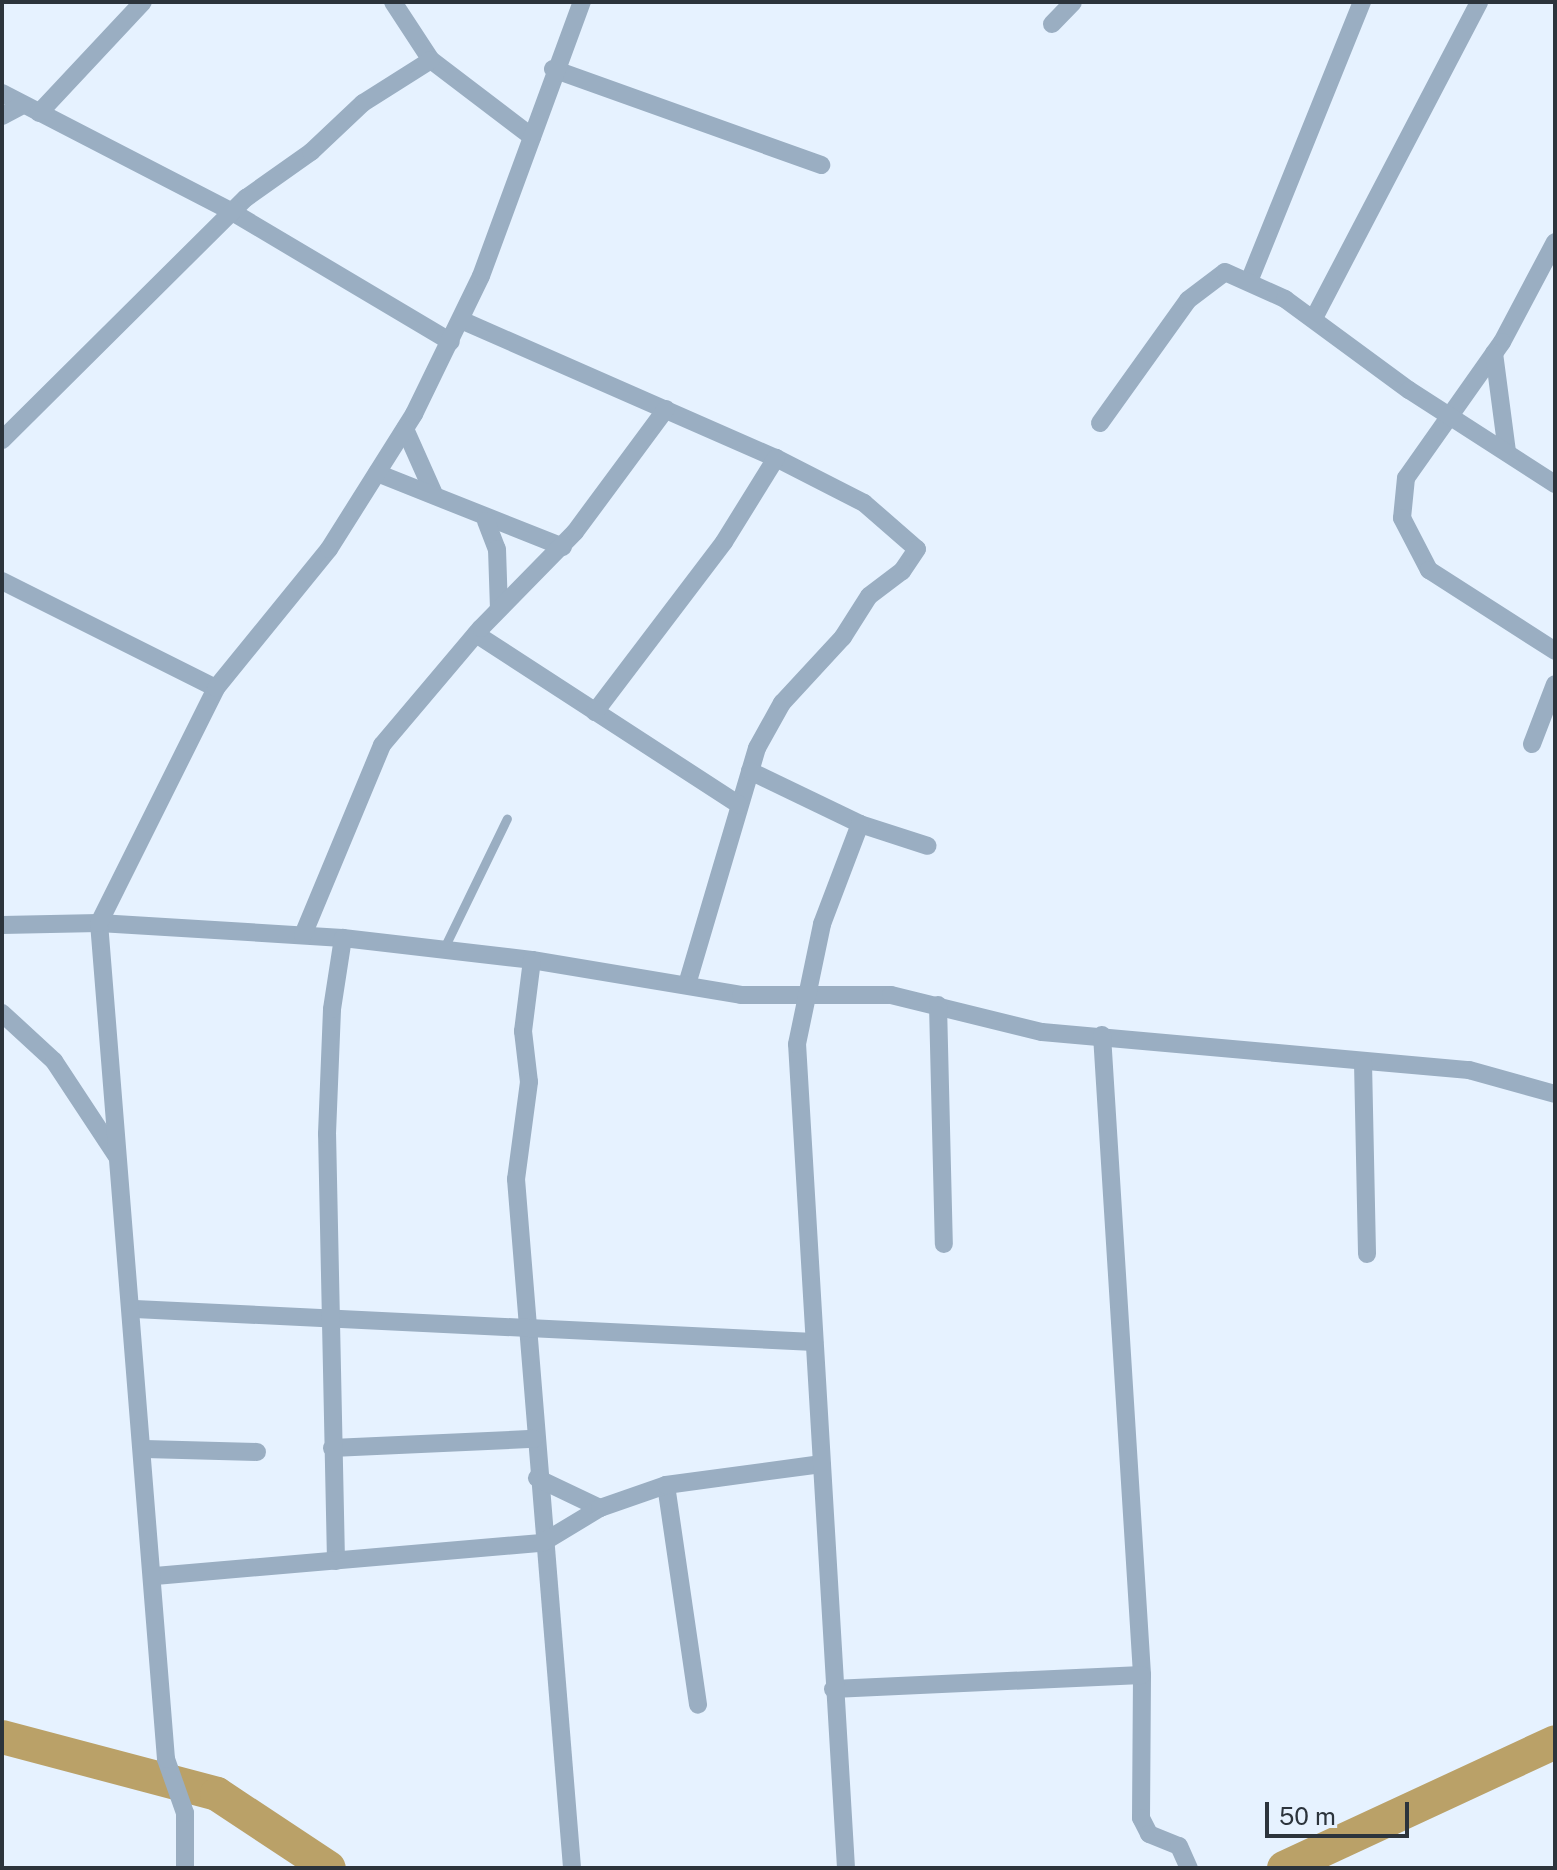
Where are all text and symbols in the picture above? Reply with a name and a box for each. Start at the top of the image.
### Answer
scale bar [1269,1786,1413,1836]
text: 50 m [1279,1802,1336,1830]

